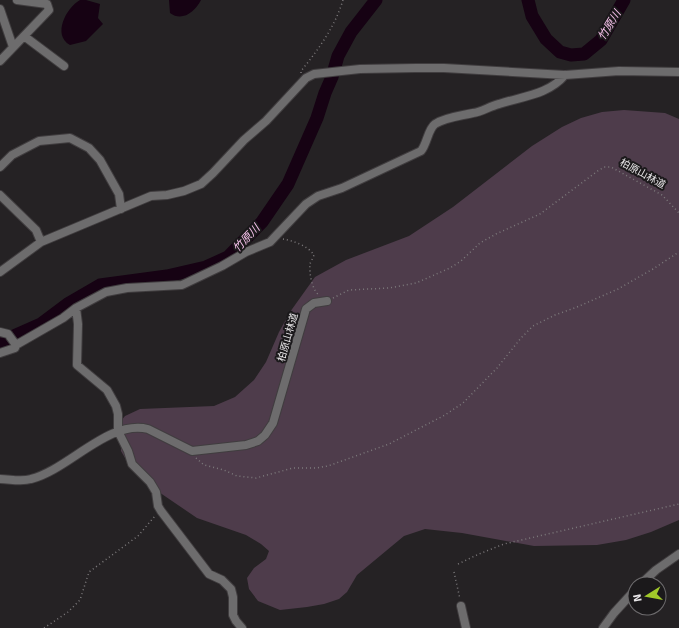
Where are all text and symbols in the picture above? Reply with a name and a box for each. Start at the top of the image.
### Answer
water label: 竹原川 [595,7,624,43]
street label: 柏原山林道 [618,157,667,191]
water label: 竹原川 [230,221,263,255]
street label: 柏原山林道 [275,312,301,363]
north arrow [627,576,667,616]
text: N [631,593,645,603]

